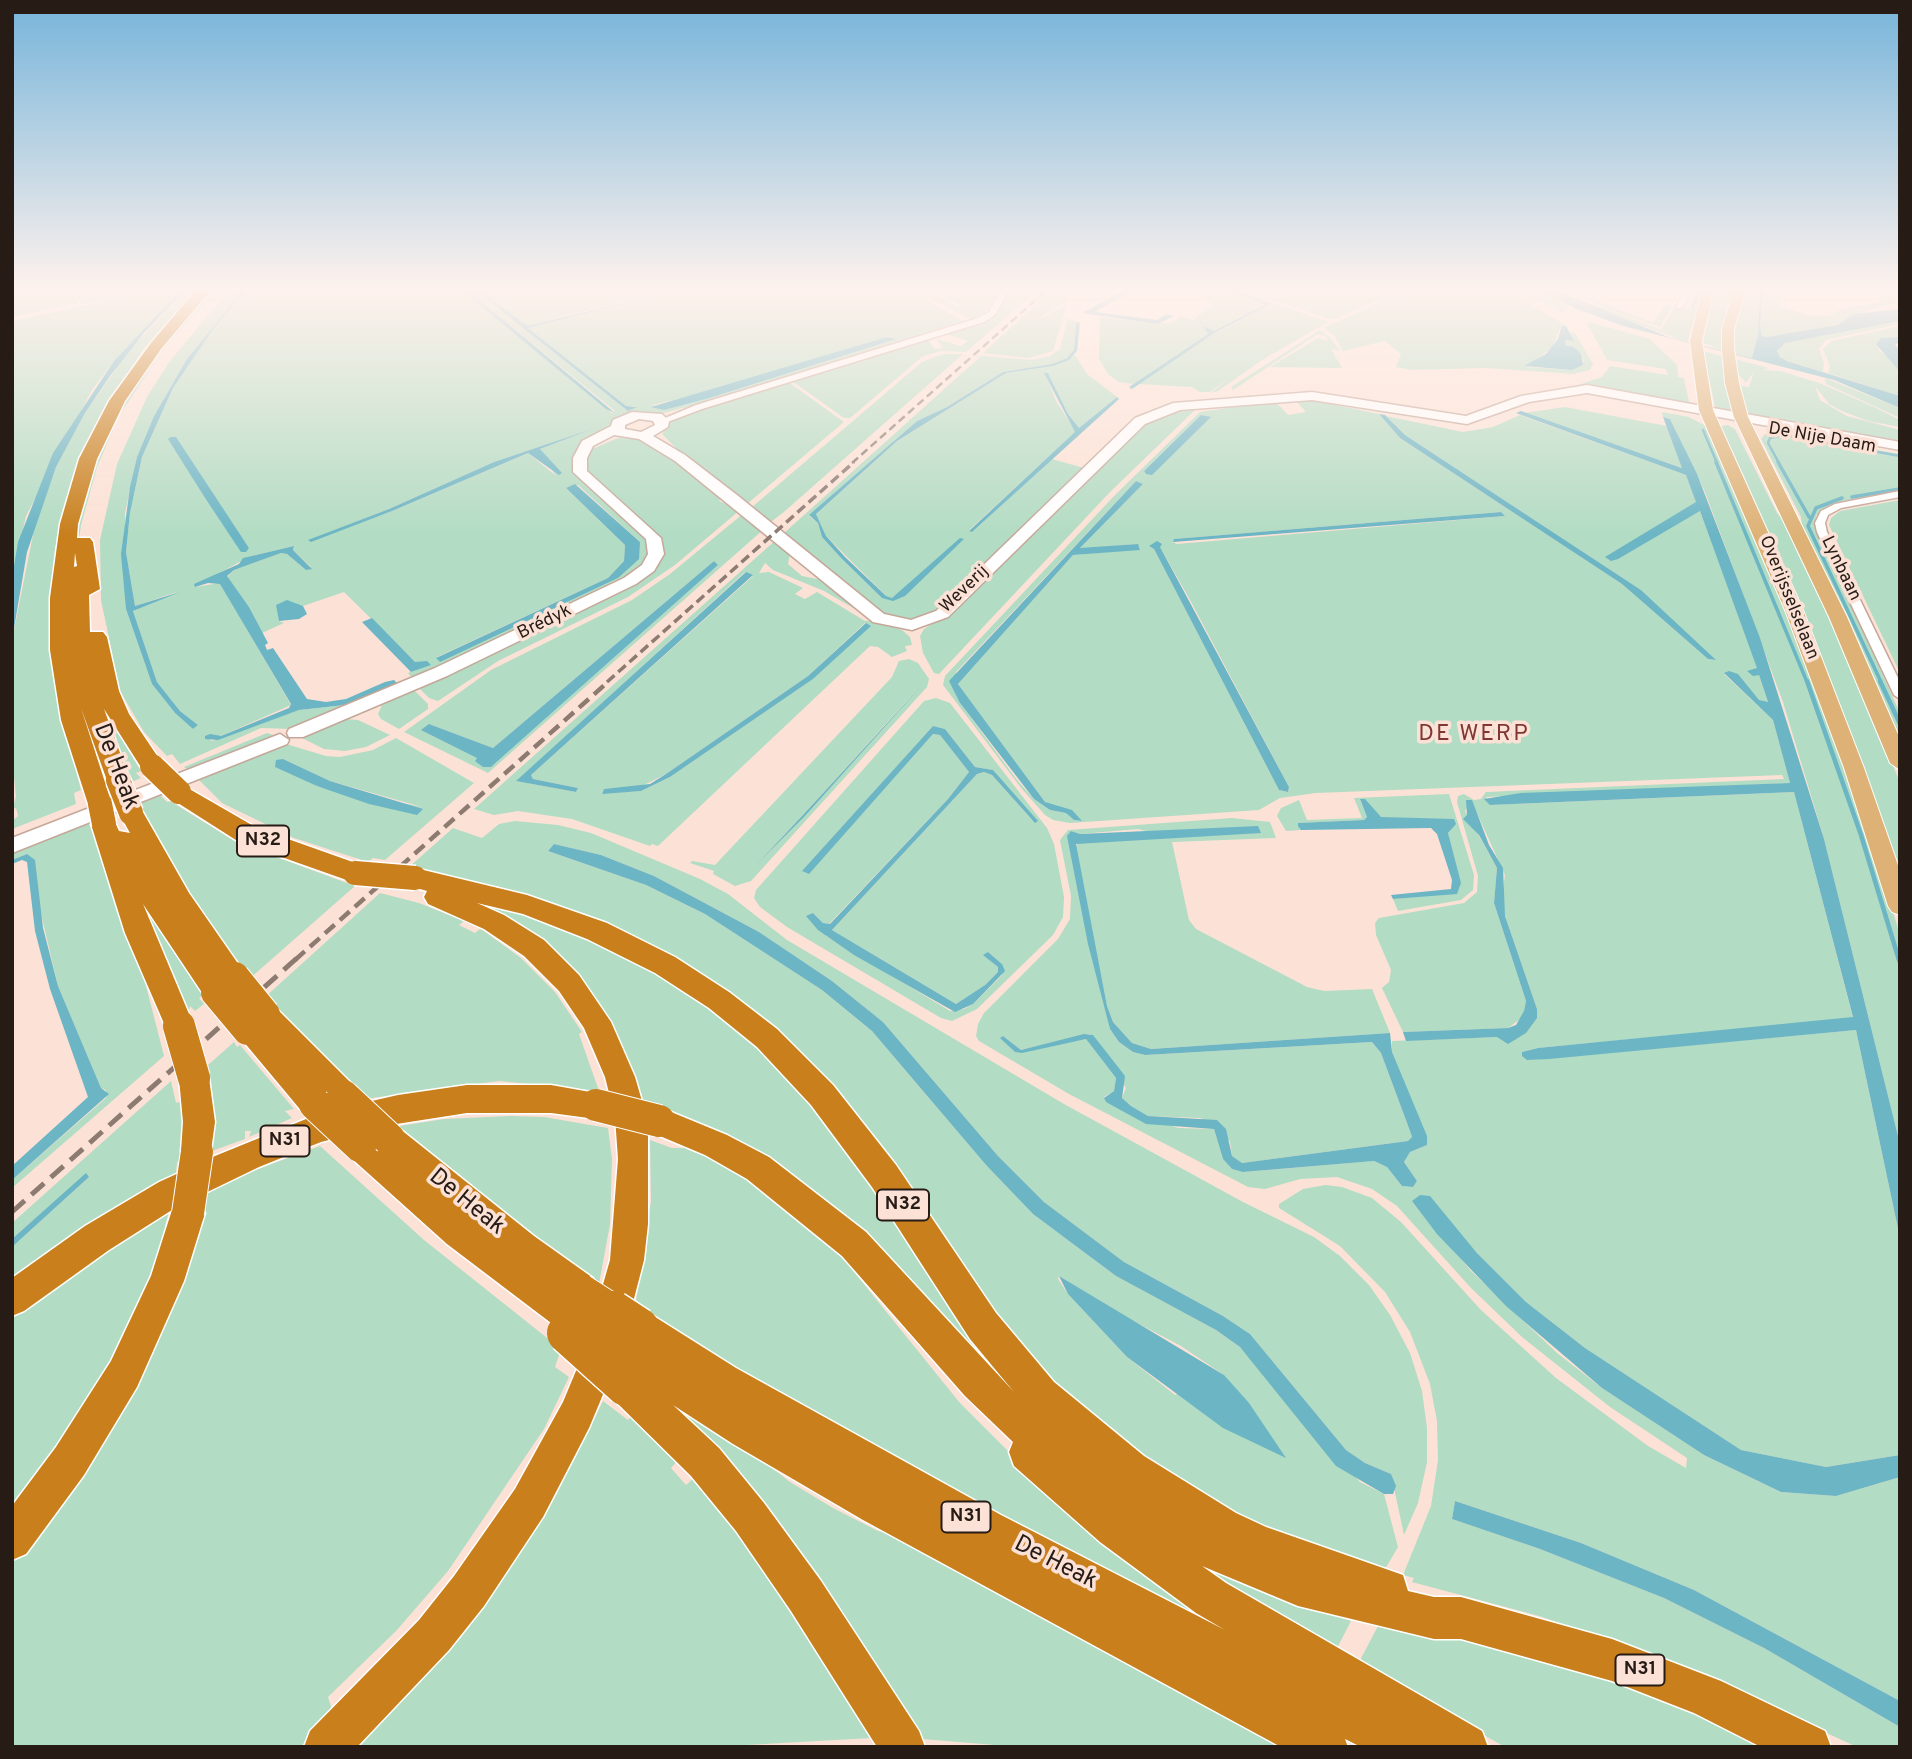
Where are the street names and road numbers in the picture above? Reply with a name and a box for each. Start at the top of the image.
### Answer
street label: De Nije Daam [1767,419,1877,459]
street label: Overijsselselaan [1753,533,1823,663]
street label: Lynbaan [1815,533,1865,605]
street label: Weverij [936,562,994,618]
street label: Brédyk [515,601,575,645]
street label: De Heak [85,720,145,814]
road number: N32 [237,826,289,856]
road number: N31 [260,1126,310,1156]
street label: De Heak [422,1164,510,1242]
road number: N32 [877,1190,929,1220]
road number: N31 [942,1502,990,1532]
street label: De Heak [1009,1531,1101,1597]
road number: N31 [1616,1654,1664,1686]

